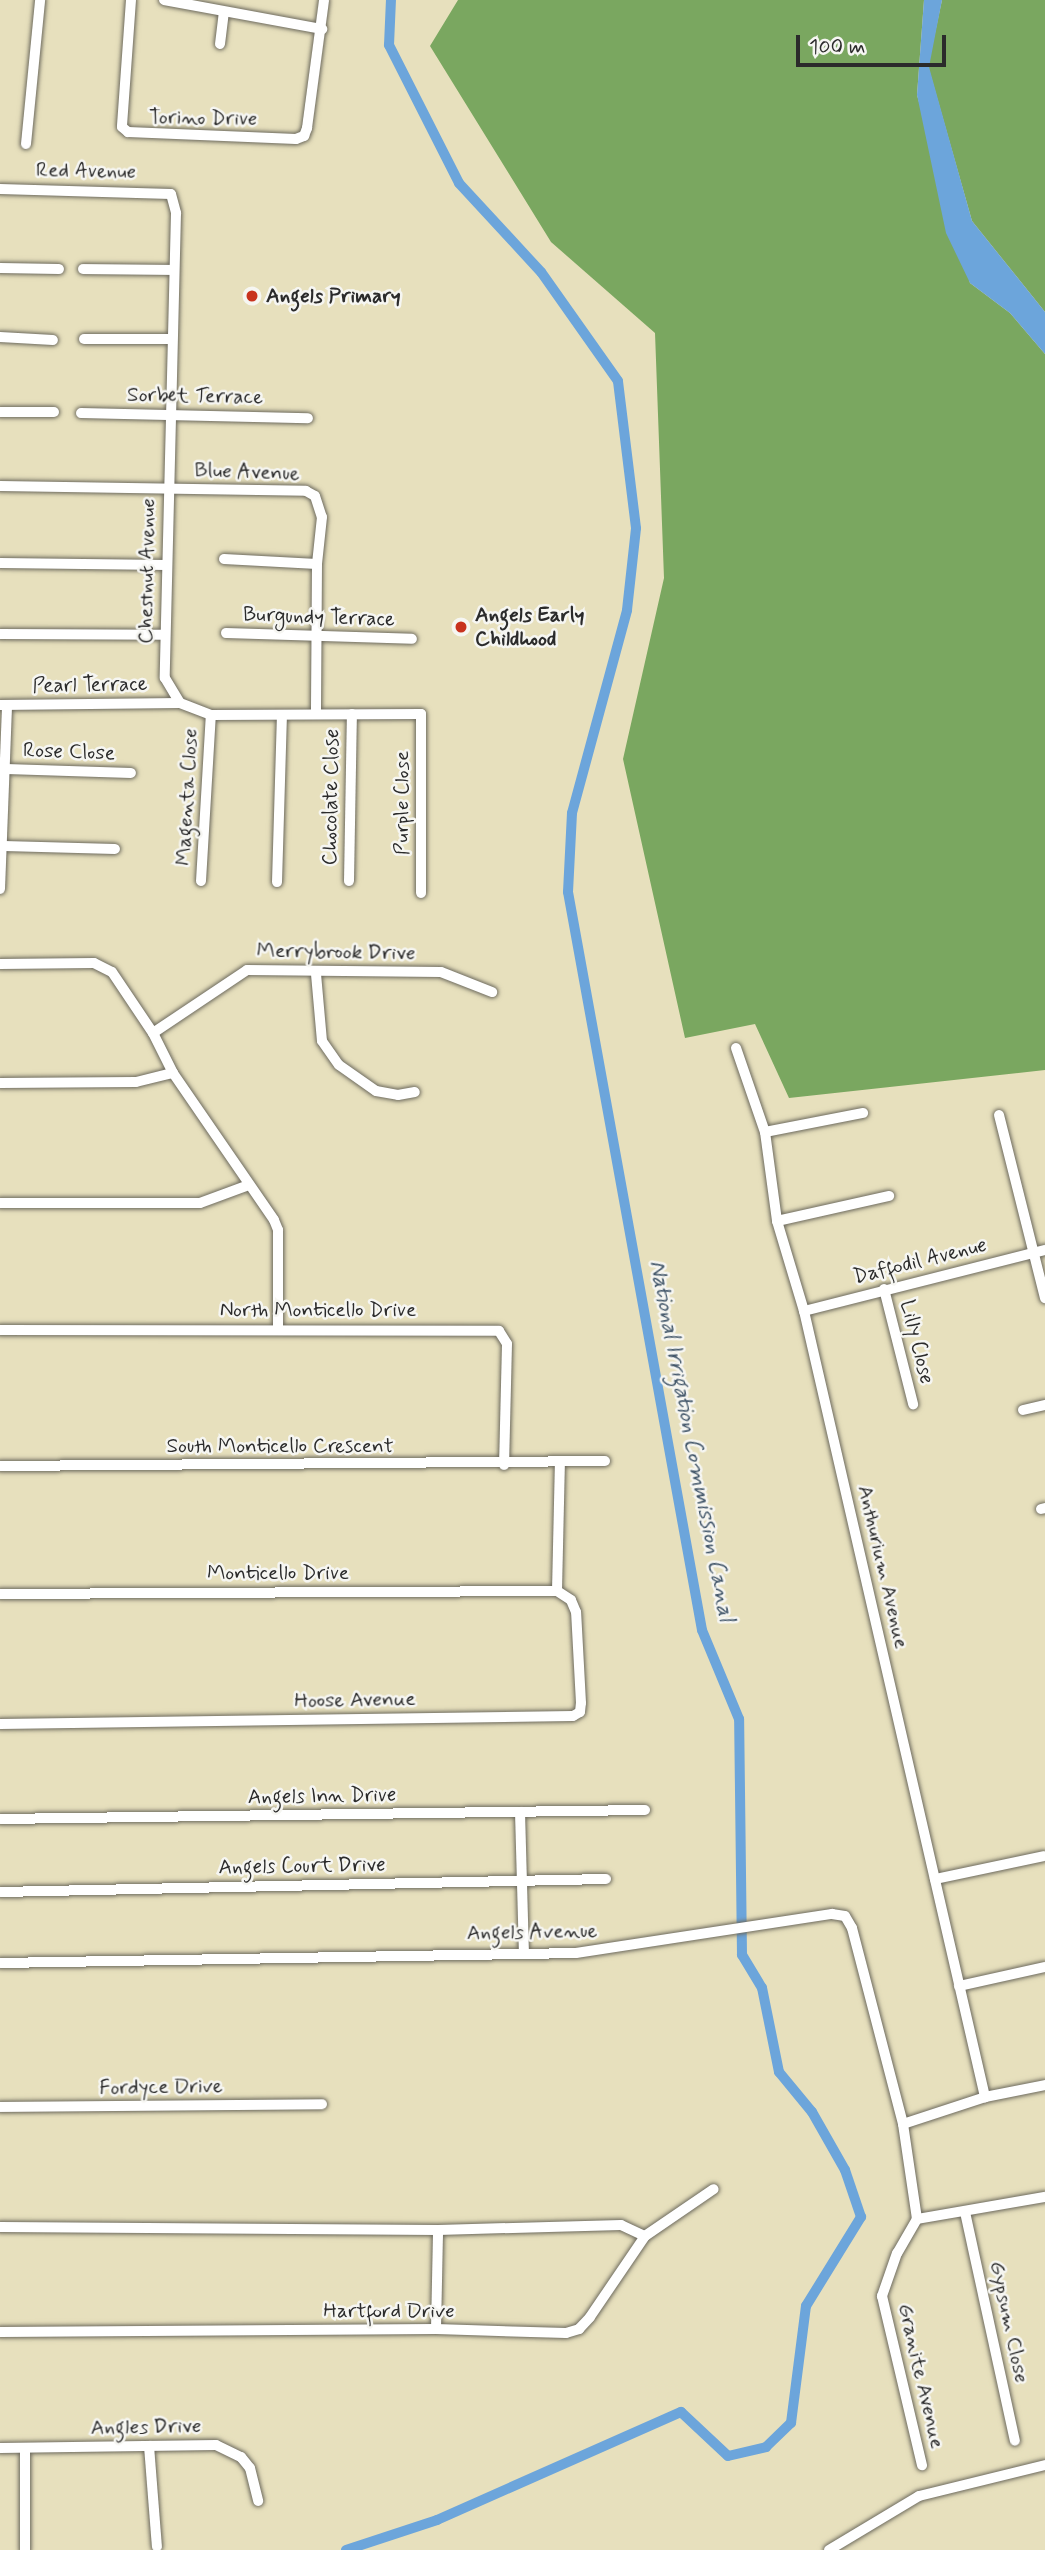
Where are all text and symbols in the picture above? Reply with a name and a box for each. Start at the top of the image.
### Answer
scale bar [800,21,950,65]
text: 100 m [809,33,865,61]
street label: Torino Drive [149,104,257,132]
street label: Red Avenue [33,157,139,185]
place label: Angels Primary [266,283,407,309]
marker: Angels Primary [244,288,260,304]
street label: Sorbet Terrace [128,382,262,410]
street label: Blue Avenue [192,458,302,486]
street label: Chestnut Avenue [133,496,161,646]
street label: Burgundy Terrace [243,602,395,632]
place label: Angels Early Childhood [475,602,584,652]
marker: Angels Early Childhood [453,619,469,635]
street label: Pearl Terrace [32,671,148,699]
street label: Magenta Close [171,726,203,868]
street label: Chocolate Close [317,728,345,866]
street label: Rose Close [22,738,116,766]
street label: Purple Close [389,749,415,857]
street label: Merrybrook Drive [257,938,415,966]
street label: Daffodil Avenue [849,1232,991,1290]
water label: National Irrigation Commission Canal [641,1250,741,1632]
street label: Lilly Close [894,1296,940,1388]
street label: North Monticello Drive [220,1297,416,1323]
street label: South Monticello Crescent [167,1433,393,1459]
street label: Anthurium Avenue [852,1482,914,1652]
street label: Monticello Drive [207,1560,349,1586]
street label: Hoose Avenue [294,1686,416,1714]
street label: Angels Inn Drive [248,1782,396,1810]
street label: Angels Court Drive [219,1852,385,1880]
street label: Angels Avenue [468,1918,596,1946]
street label: Fordyce Drive [100,2073,222,2101]
street label: Gypsum Close [984,2259,1034,2385]
street label: Hartford Drive [324,2298,454,2324]
street label: Granite Avenue [892,2301,950,2451]
street label: Angles Drive [91,2413,201,2441]

